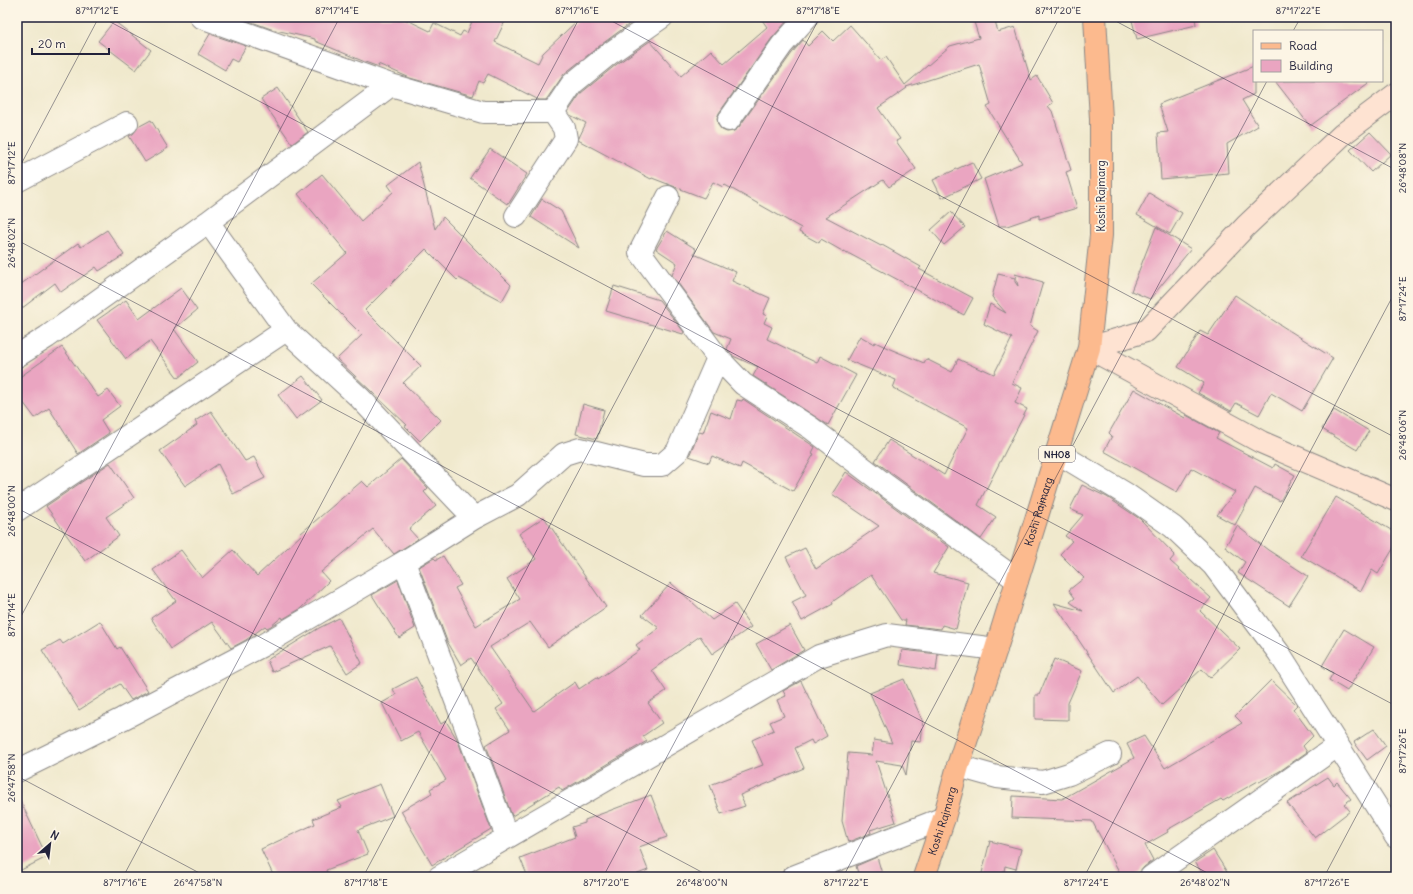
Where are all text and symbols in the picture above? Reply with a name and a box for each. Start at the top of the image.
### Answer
text: 87°17'12"E [75,4,119,17]
text: 87°17'14"E [315,4,359,17]
text: 87°17'16"E [555,4,599,17]
text: 87°17'18"E [796,4,840,17]
text: 87°17'20"E [1035,4,1081,17]
text: 87°17'22"E [1275,4,1321,17]
scale bar [32,30,109,56]
legend [1253,30,1383,82]
text: 20 m [38,36,66,51]
text: Road [1289,38,1317,53]
text: Building [1289,58,1333,73]
text: 87°17'12"E [5,141,18,185]
text: 26°48'08"N [1396,143,1409,193]
street label: Koshi Rajmarg [1094,160,1108,232]
text: 26°48'02"N [5,218,18,268]
text: 87°17'24"E [1396,276,1409,322]
text: 26°48'06"N [1396,410,1409,460]
road number: NH08 [1039,446,1075,462]
street label: Koshi Rajmarg [1021,475,1056,548]
text: 26°48'00"N [5,485,18,537]
text: 87°17'14"E [5,593,18,637]
text: 87°17'26"E [1396,728,1409,774]
text: 26°47'58"N [5,754,18,802]
street label: Koshi Rajmarg [925,785,959,857]
north arrow [30,824,70,864]
text: N [48,827,61,843]
text: 87°17'16"E [103,876,147,889]
text: 26°47'58"N [174,876,222,889]
text: 87°17'18"E [344,876,388,889]
text: 87°17'20"E [583,876,629,889]
text: 26°48'00"N [676,876,728,889]
text: 87°17'22"E [823,876,869,889]
text: 87°17'24"E [1063,876,1109,889]
text: 26°48'02"N [1180,876,1230,889]
text: 87°17'26"E [1304,876,1350,889]

